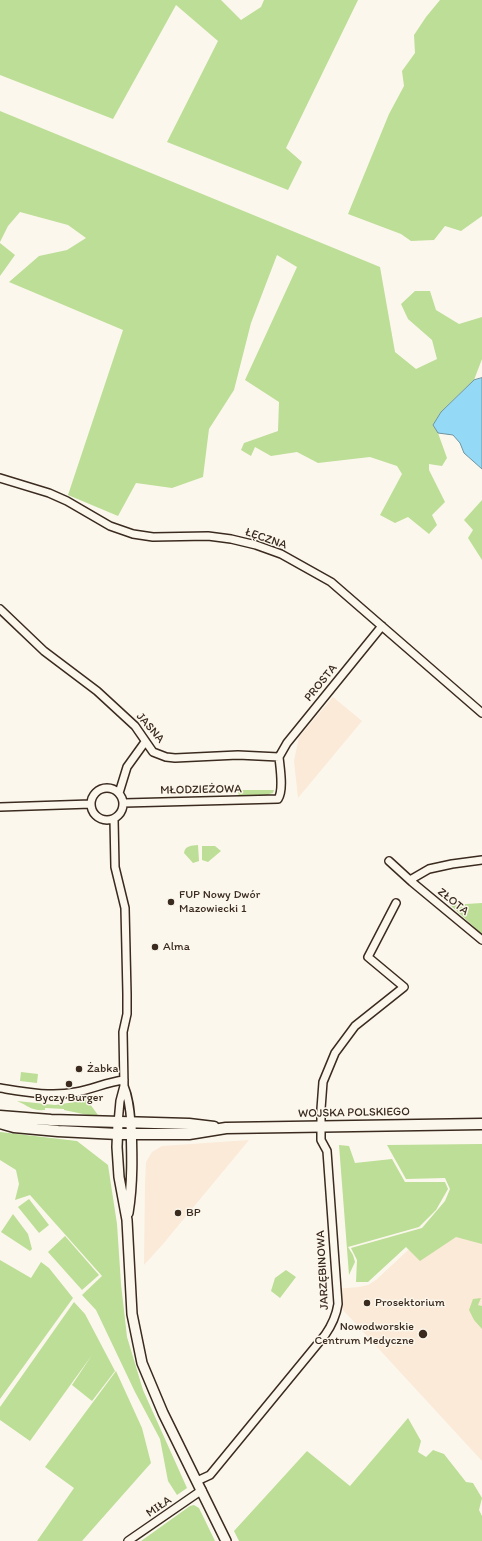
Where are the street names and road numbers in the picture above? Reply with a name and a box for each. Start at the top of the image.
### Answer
street label: ŁĘCZNA [243,525,289,553]
street label: PROSTA [302,661,340,705]
street label: JASNA [133,710,167,746]
street label: MŁODZIEŻOWA [160,782,242,798]
street label: ZŁOTA [434,885,472,919]
street label: WOJSKA POLSKIEGO [298,1105,410,1121]
street label: JARZĘBINOWA [314,1230,332,1310]
street label: MIŁA [143,1493,175,1521]

